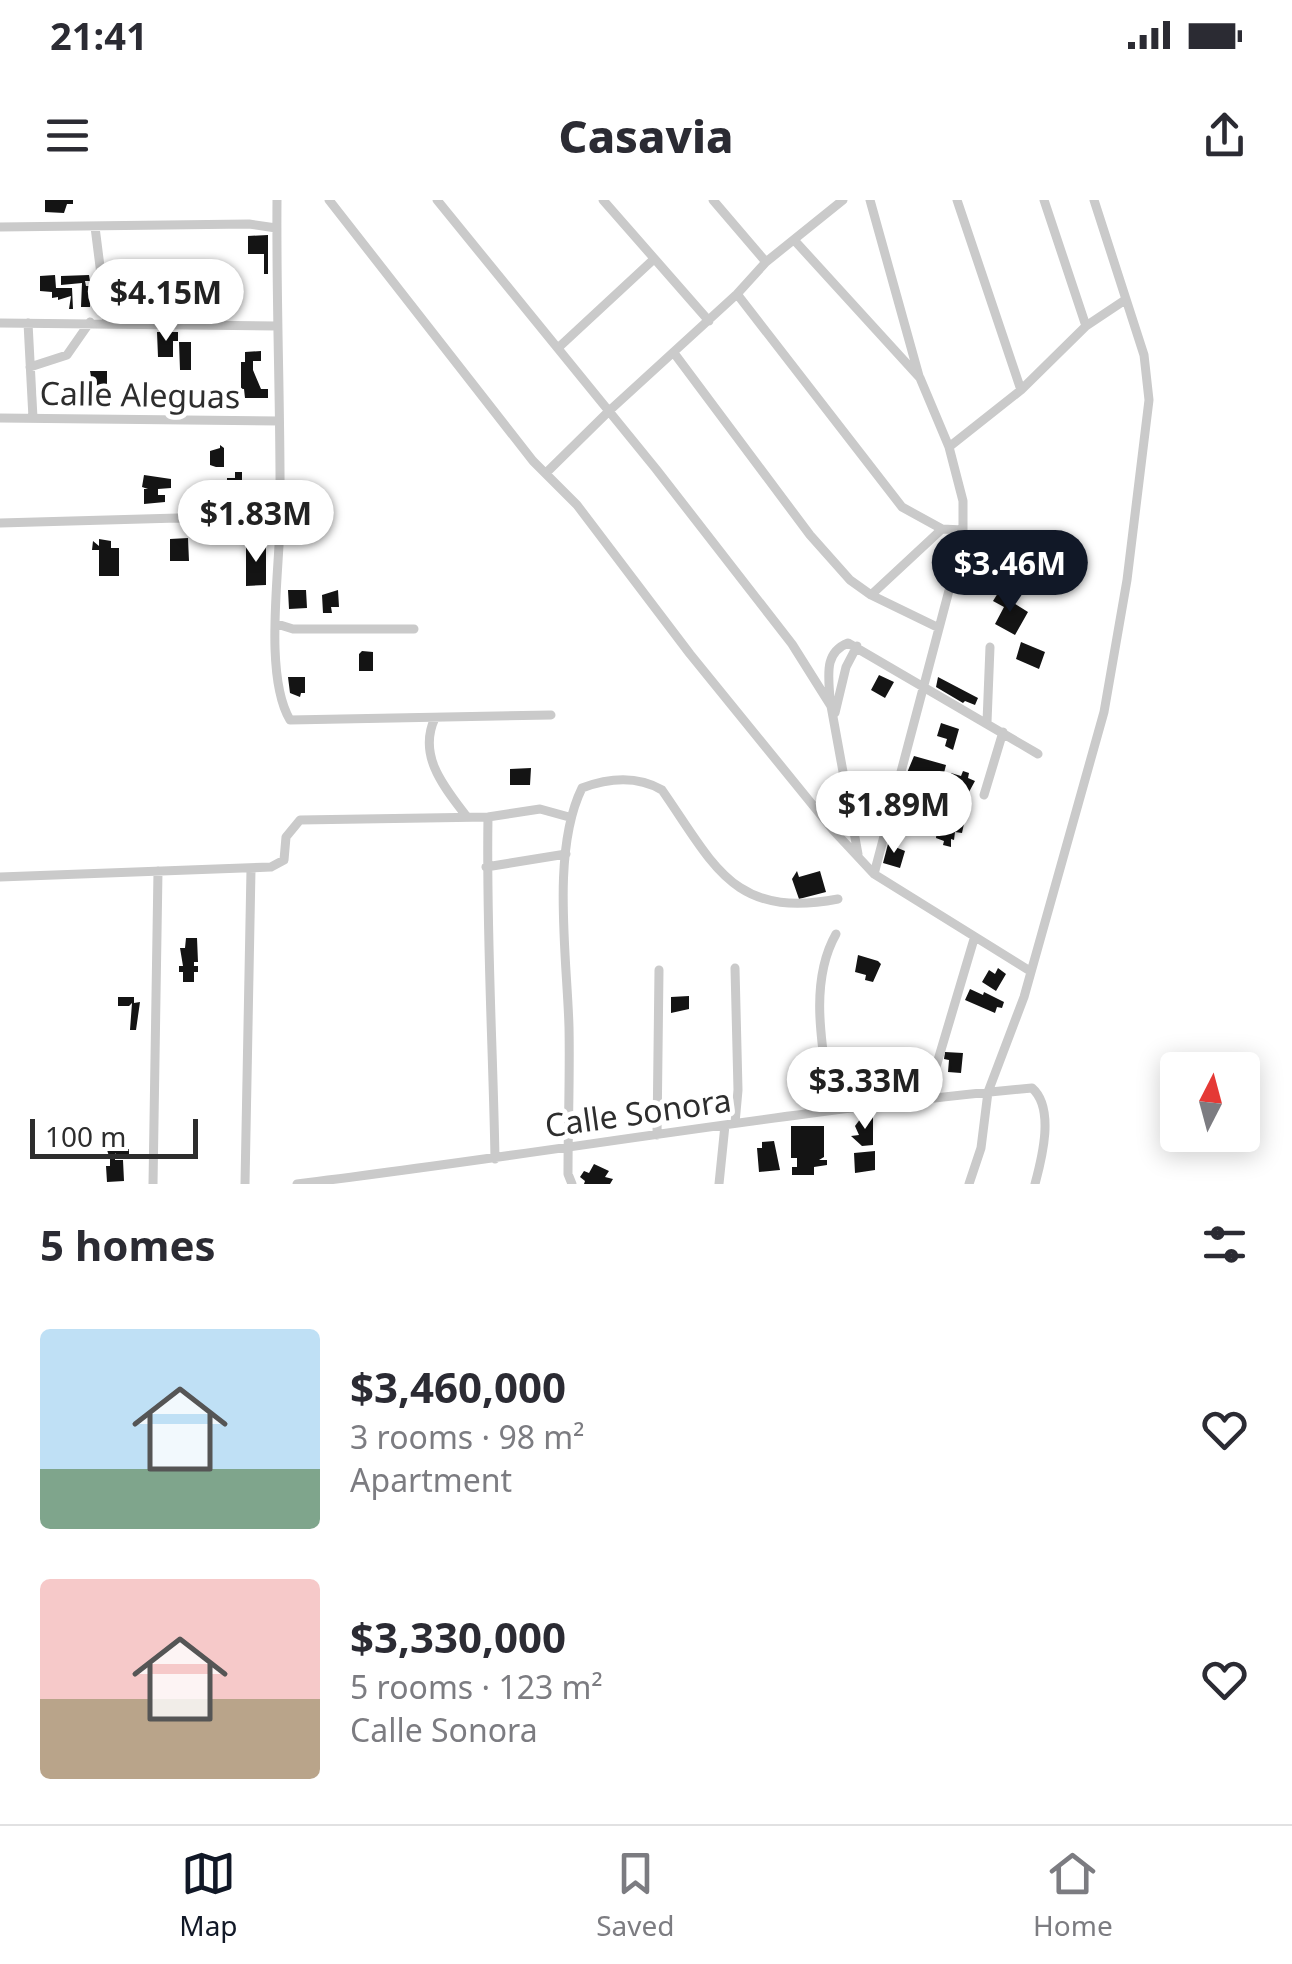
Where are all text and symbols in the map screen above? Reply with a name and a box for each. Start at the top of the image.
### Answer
text: 21:41 [50,9,148,61]
text: Casavia [559,105,733,166]
icon: menu [40,108,95,163]
icon: share [1197,108,1252,163]
pin: $4.15M [85,259,247,344]
text: $4.15M [110,270,222,313]
street label: Calle Aleguas [39,371,241,417]
pin: $1.83M [175,480,337,565]
text: $1.83M [200,491,312,534]
pin: $3.46M [929,530,1091,615]
text: $3.46M [954,541,1066,584]
pin: $1.89M [813,771,975,856]
text: $1.89M [838,782,950,825]
pin: $3.33M [784,1047,946,1132]
north arrow [1160,1052,1260,1152]
map controls [1160,1052,1260,1152]
text: $3.33M [809,1058,921,1101]
street label: Calle Sonora [542,1078,734,1146]
scale bar [30,1114,198,1158]
text: 100 m [45,1117,127,1155]
text: 5 homes [40,1216,216,1273]
icon: filters [1197,1217,1252,1272]
text: $3,460,000 [350,1358,566,1415]
icon: home [120,1369,240,1489]
icon: heart [1197,1402,1252,1457]
text: 3 rooms · 98 m² [350,1415,584,1458]
text: Apartment [350,1458,512,1501]
text: $3,330,000 [350,1608,566,1665]
icon: home [120,1619,240,1739]
icon: heart [1197,1652,1252,1707]
text: 5 rooms · 123 m² [350,1665,603,1708]
text: Calle Sonora [350,1708,538,1751]
tab: Map [179,1846,238,1944]
tab: Saved [596,1846,674,1944]
tab: Home [1033,1846,1113,1944]

